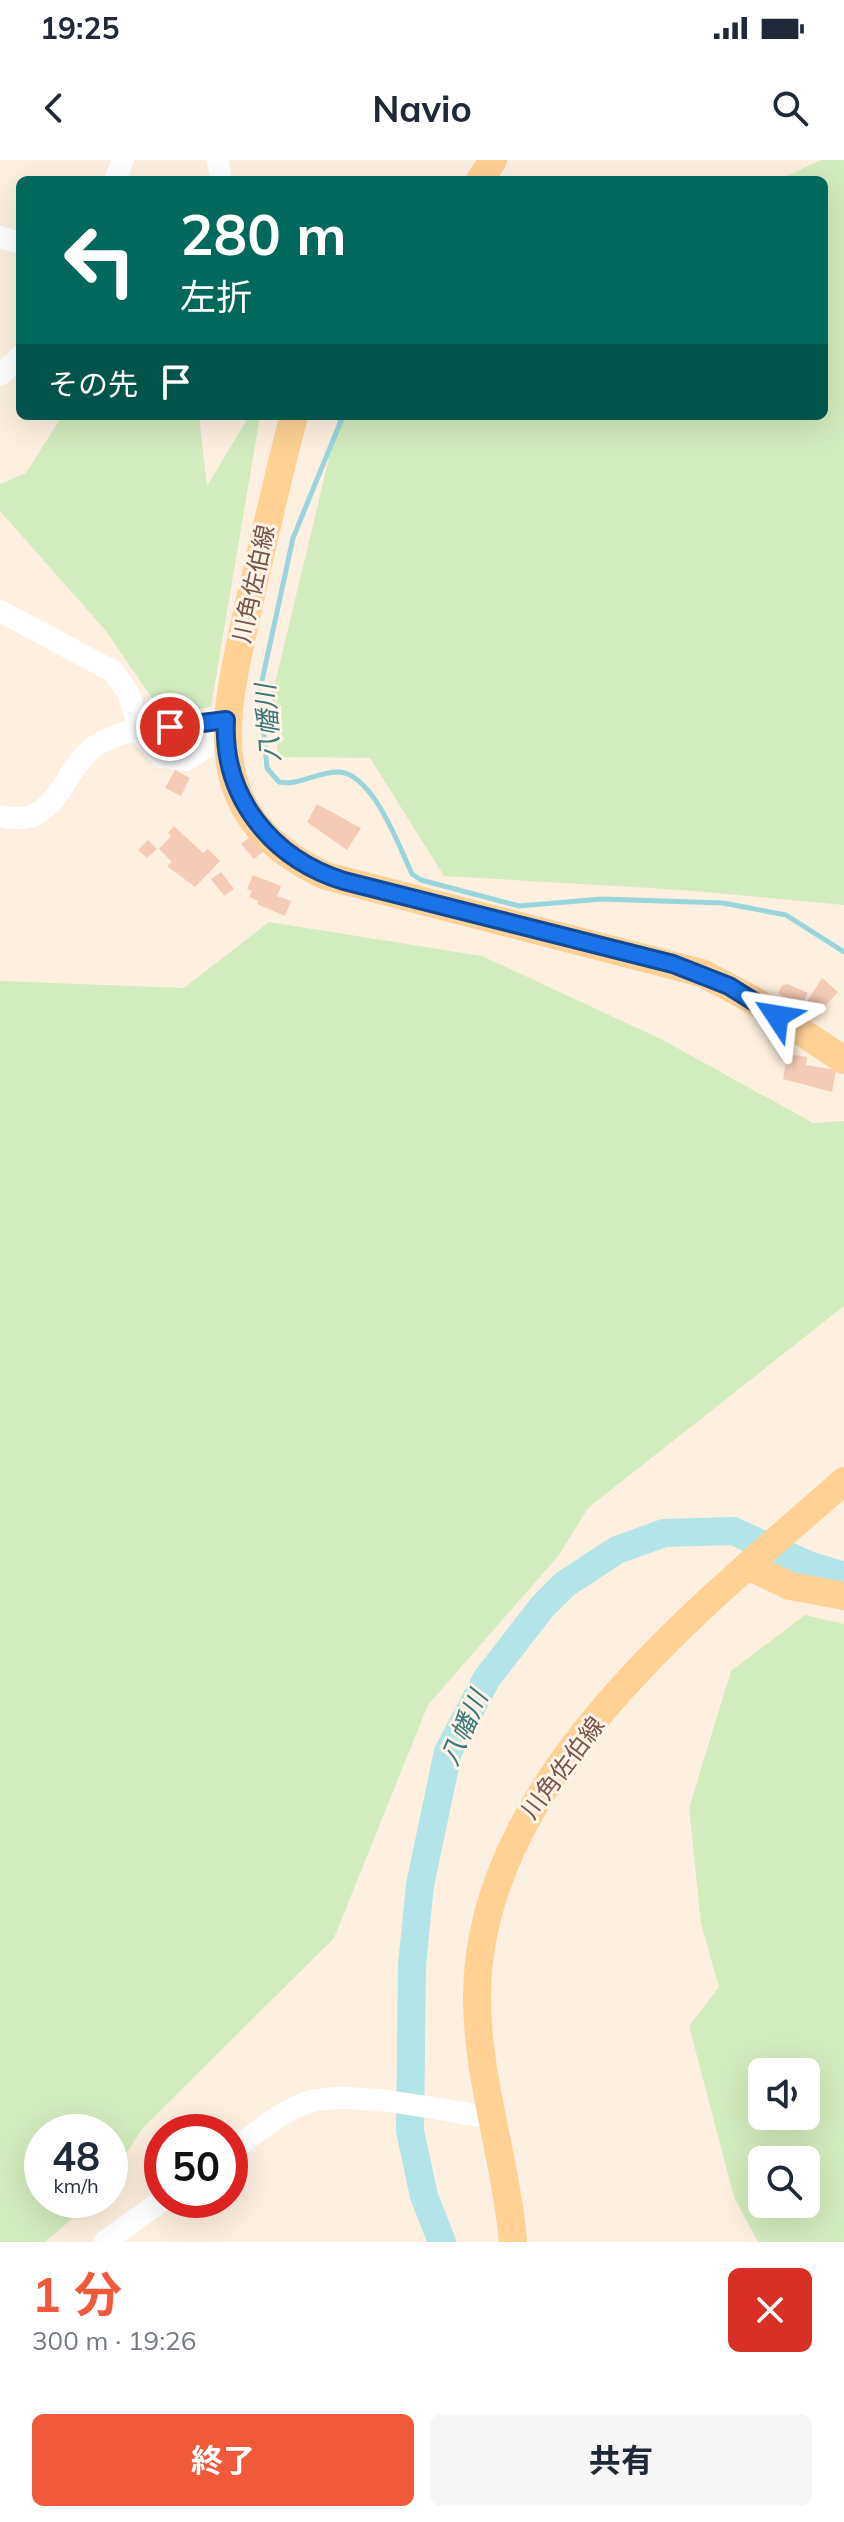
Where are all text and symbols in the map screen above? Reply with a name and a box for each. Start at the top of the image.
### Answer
text: 19:25 [40,9,119,47]
icon: back [32,86,76,130]
text: Navio [372,86,472,131]
icon: search [768,86,812,130]
text: 280 m [180,199,347,269]
icon: left [48,208,152,312]
text: 左折 [180,274,252,319]
icon: arrive [154,360,198,404]
text: その先 [48,365,138,403]
street label: 川角佐伯線 [226,522,280,646]
water label: 八幡川 [248,680,287,763]
pin [136,693,204,761]
icon: arrive [148,705,192,749]
position arrow [735,974,819,1058]
water label: 八幡川 [433,1683,496,1770]
street label: 川角佐伯線 [514,1710,610,1824]
map controls [748,2058,820,2218]
button: sound [748,2058,820,2130]
speed limit sign: 50 [144,2114,248,2218]
text: 48 [52,2131,100,2181]
button: search [748,2146,820,2218]
text: km/h [53,2173,99,2198]
text: 1 分 [32,2264,122,2324]
button: close [728,2268,812,2352]
text: 300 m · 19:26 [32,2324,196,2357]
button: 終了 [32,2414,414,2506]
button: 共有 [430,2414,812,2506]

